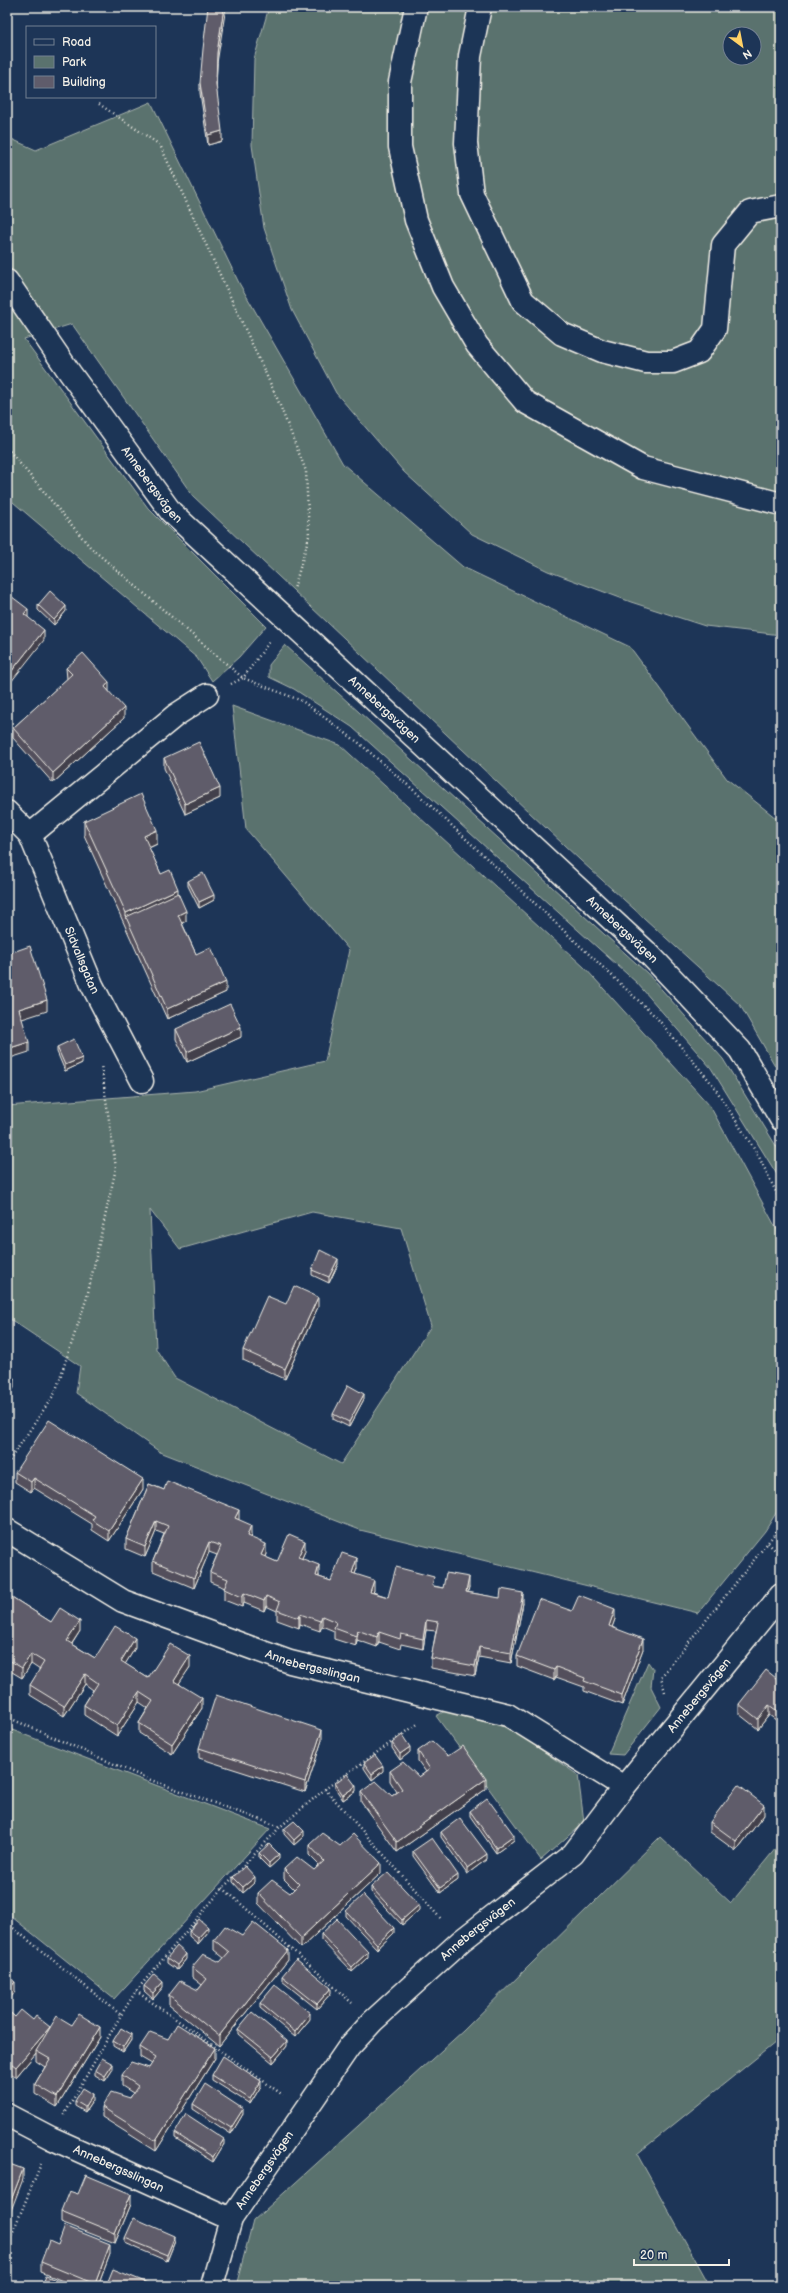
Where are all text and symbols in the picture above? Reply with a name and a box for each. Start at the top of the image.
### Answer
legend [26,26,156,98]
north arrow [722,26,762,66]
text: Road [62,35,91,50]
text: N [740,46,754,62]
text: Park [62,55,86,70]
text: Building [62,75,106,90]
street label: Annebergsvägen [118,443,186,526]
street label: Annebergsvägen [345,673,423,746]
street label: Annebergsvägen [583,893,661,966]
street label: Sidvallsgatan [61,924,103,997]
street label: Annebergsslingan [263,1646,362,1686]
street label: Annebergsvägen [664,1655,734,1736]
street label: Annebergsvägen [437,1894,518,1964]
street label: Annebergsvägen [232,2128,297,2212]
street label: Annebergsslingan [71,2142,167,2195]
scale bar [634,2241,729,2267]
text: 20 m [640,2248,667,2263]

